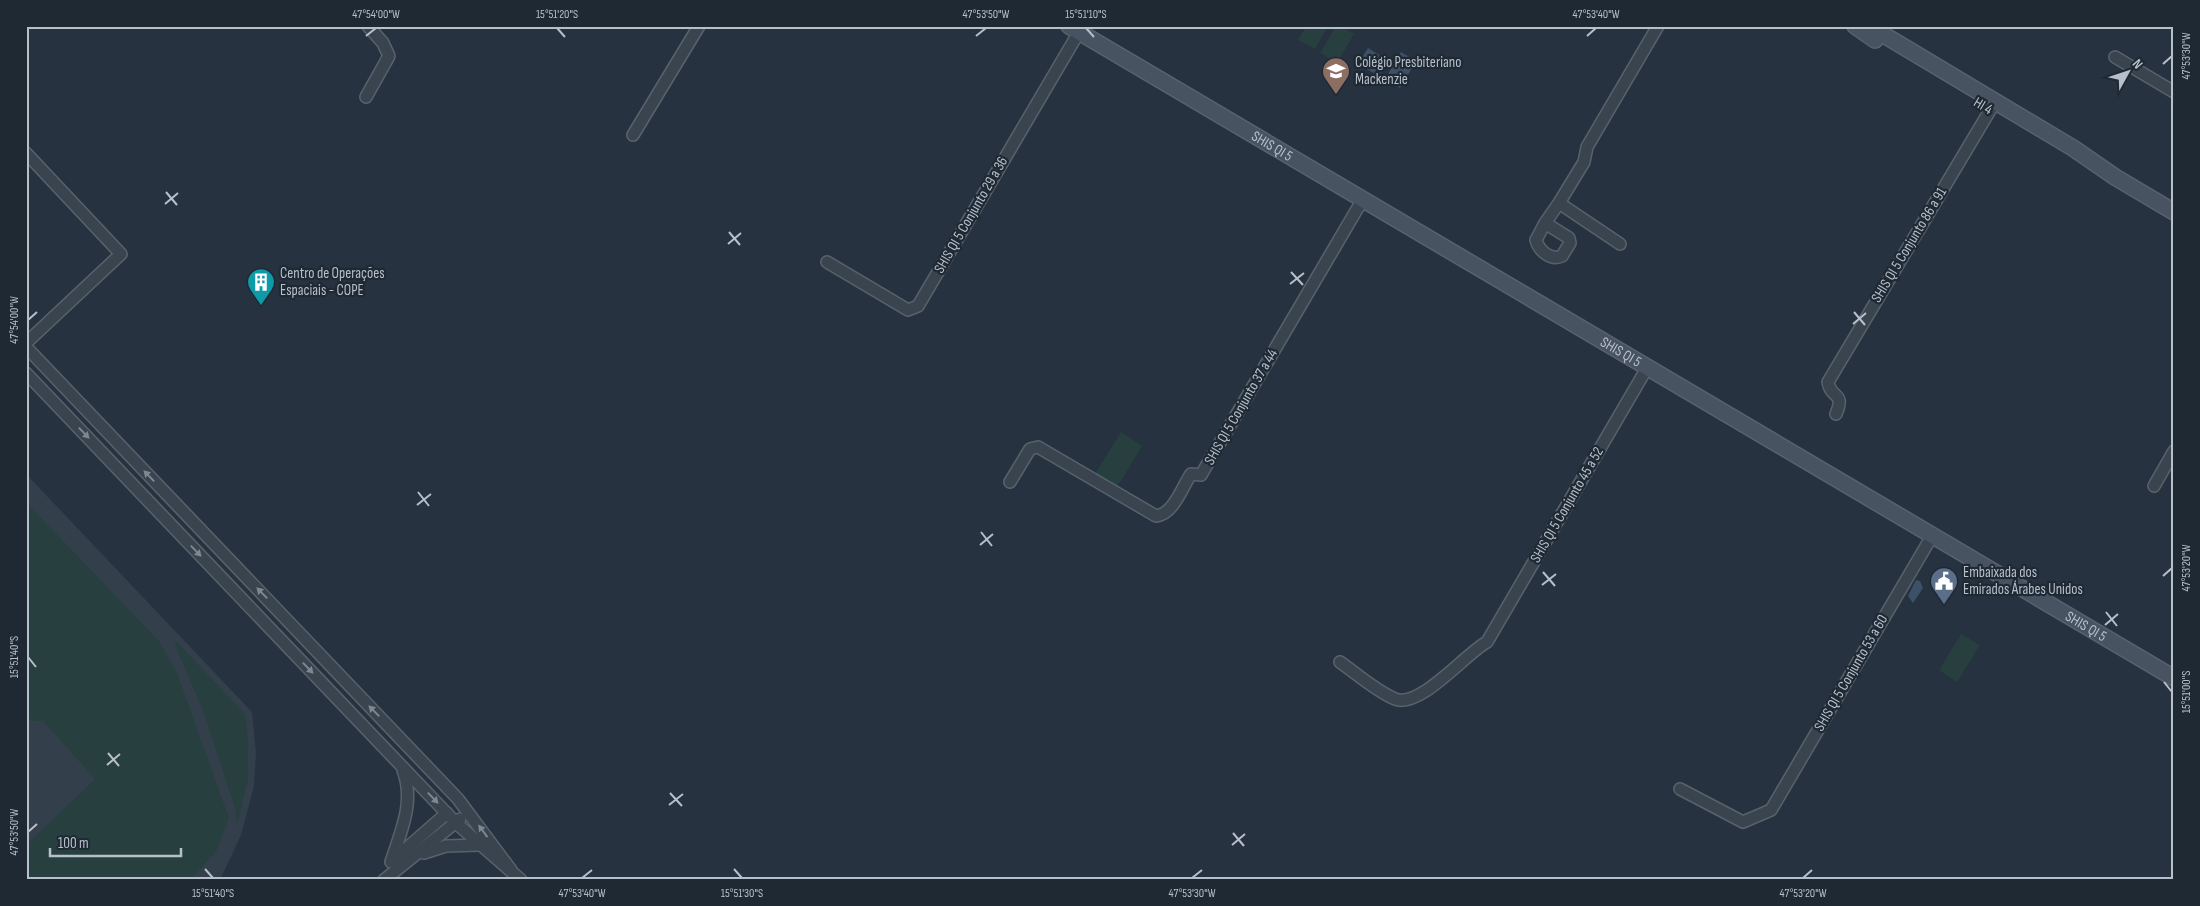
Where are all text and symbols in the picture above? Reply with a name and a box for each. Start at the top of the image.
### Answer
text: 47°54'00"W [352,7,400,22]
text: 15°51'20"S [536,7,578,22]
text: 47°53'50"W [963,7,1010,22]
text: 15°51'10"S [1065,7,1107,22]
text: 47°53'40"W [1572,7,1620,22]
text: 47°53'30"W [2179,32,2194,80]
north arrow [2102,48,2152,98]
place label: Colégio Presbiteriano Mackenzie [1355,53,1461,89]
school or university icon: Colégio Presbiteriano Mackenzie [1321,56,1351,95]
text: N [2129,56,2146,72]
street label: HI 4 [1970,93,1996,119]
street label: SHIS QI 5 [1248,126,1296,165]
street label: SHIS QI 5 Conjunto 29 a 36 [930,153,1012,277]
street label: SHIS QI 5 Conjunto 86 a 91 [1867,183,1951,306]
place label: Centro de Operações Espaciais - COPE [280,264,385,300]
building icon: Centro de Operações Espaciais - COPE [246,267,276,306]
text: 47°54'00"W [7,296,22,344]
street label: SHIS QI 5 [1597,332,1645,371]
street label: SHIS QI 5 Conjunto 37 a 44 [1200,346,1282,468]
one-way arrow [78,427,90,439]
street label: SHIS QI 5 Conjunto 45 a 52 [1526,444,1608,566]
one-way arrow [143,470,155,482]
one-way arrow [190,544,202,556]
text: 47°53'20"W [2179,544,2194,592]
place label: Embaixada dos Emirados Árabes Unidos [1963,563,2083,599]
public building icon: Embaixada dos Emirados Árabes Unidos [1929,566,1959,605]
one-way arrow [256,587,268,599]
street label: SHIS QI 5 [2062,607,2110,646]
street label: SHIS QI 5 Conjunto 53 a 60 [1810,611,1892,735]
text: 15°51'40"S [7,636,22,678]
one-way arrow [302,662,314,674]
text: 15°51'00"S [2179,671,2194,713]
one-way arrow [368,705,380,717]
one-way arrow [427,792,439,804]
text: 47°53'50"W [7,808,22,855]
one-way arrow [478,824,488,838]
scale bar [50,826,181,858]
text: 100 m [58,834,89,853]
text: 15°51'40"S [192,886,234,901]
text: 47°53'40"W [558,886,606,901]
text: 15°51'30"S [721,886,763,901]
text: 47°53'30"W [1168,886,1216,901]
text: 47°53'20"W [1779,886,1827,901]

